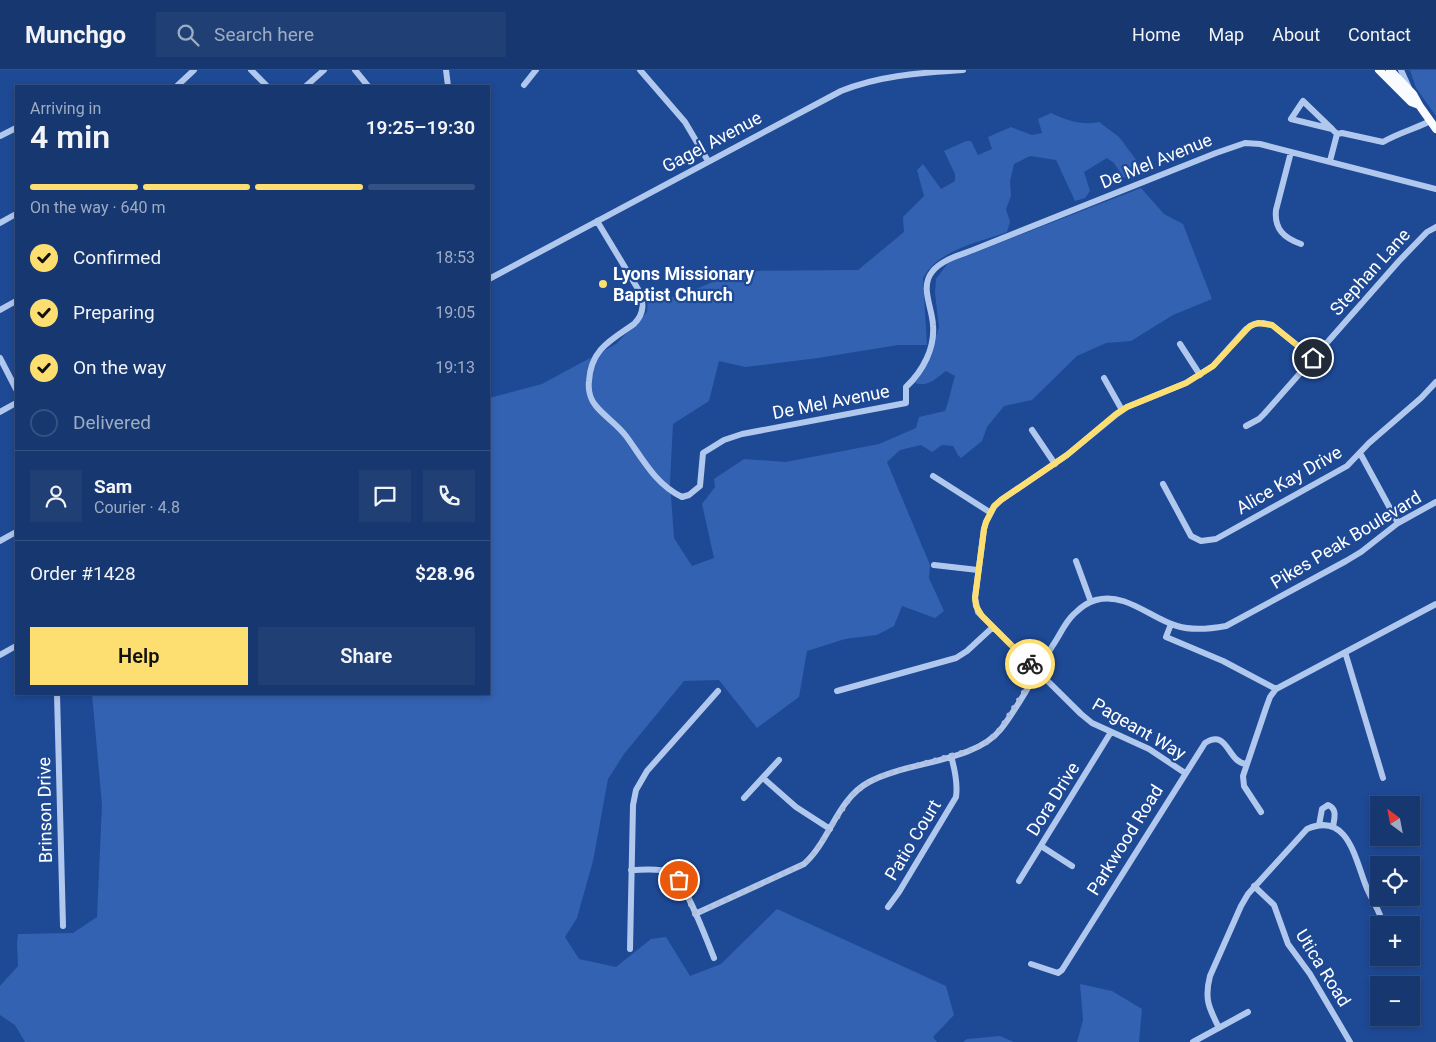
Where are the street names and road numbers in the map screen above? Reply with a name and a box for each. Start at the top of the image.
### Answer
street label: Gagel Avenue [659,107,765,177]
street label: De Mel Avenue [1097,129,1215,193]
street label: Stephan Lane [1325,224,1414,319]
street label: De Mel Avenue [771,380,891,423]
street label: Alice Kay Drive [1232,441,1345,518]
street label: Pikes Peak Boulevard [1267,486,1425,593]
street label: Pageant Way [1089,693,1190,764]
street label: Brinson Drive [33,757,56,863]
street label: Dora Drive [1022,758,1083,839]
street label: Parkwood Road [1082,781,1167,899]
street label: Patio Court [880,796,945,884]
street label: Utica Road [1291,925,1355,1010]

